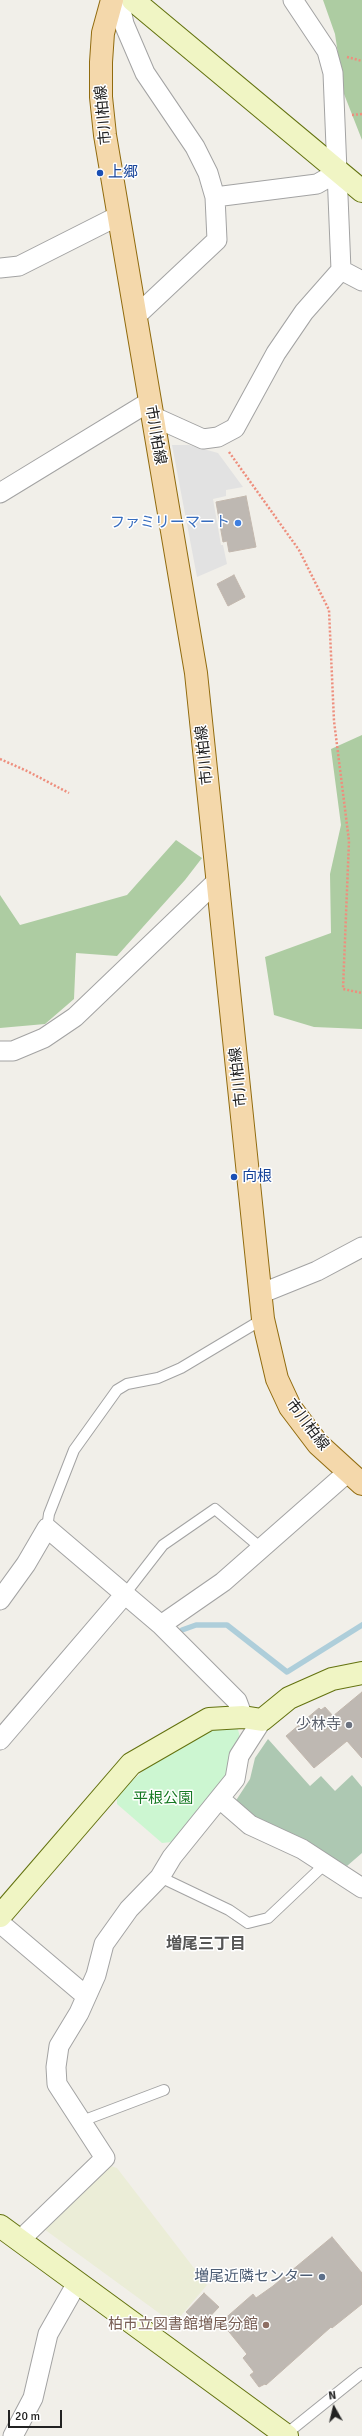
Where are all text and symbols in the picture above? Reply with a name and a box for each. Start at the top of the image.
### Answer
street label: 市川柏線 [92,84,116,146]
place label: 上郷 [108,164,138,182]
marker: 上郷 [95,168,105,178]
street label: 市川柏線 [141,404,169,466]
place label: ファミリーマート [110,514,230,532]
marker: ファミリーマート [233,518,243,528]
street label: 市川柏線 [193,724,217,786]
street label: 市川柏線 [227,1046,251,1108]
place label: 向根 [242,1168,272,1186]
marker: 向根 [229,1172,239,1182]
street label: 市川柏線 [282,1396,332,1454]
place label: 少林寺 [296,1716,341,1734]
marker: 少林寺 [344,1720,354,1730]
park label: 平根公園 [133,1790,193,1808]
district label: 増尾三丁目 [166,1935,246,1955]
place label: 増尾近隣センター [194,2268,314,2286]
marker: 増尾近隣センター [317,2272,327,2282]
place label: 柏市立図書館増尾分館 [108,2316,258,2334]
marker: 柏市立図書館増尾分館 [261,2320,271,2330]
north arrow [314,2388,354,2428]
text: N [328,2389,337,2403]
scale bar [10,2402,64,2428]
text: 20 m [15,2409,40,2424]

